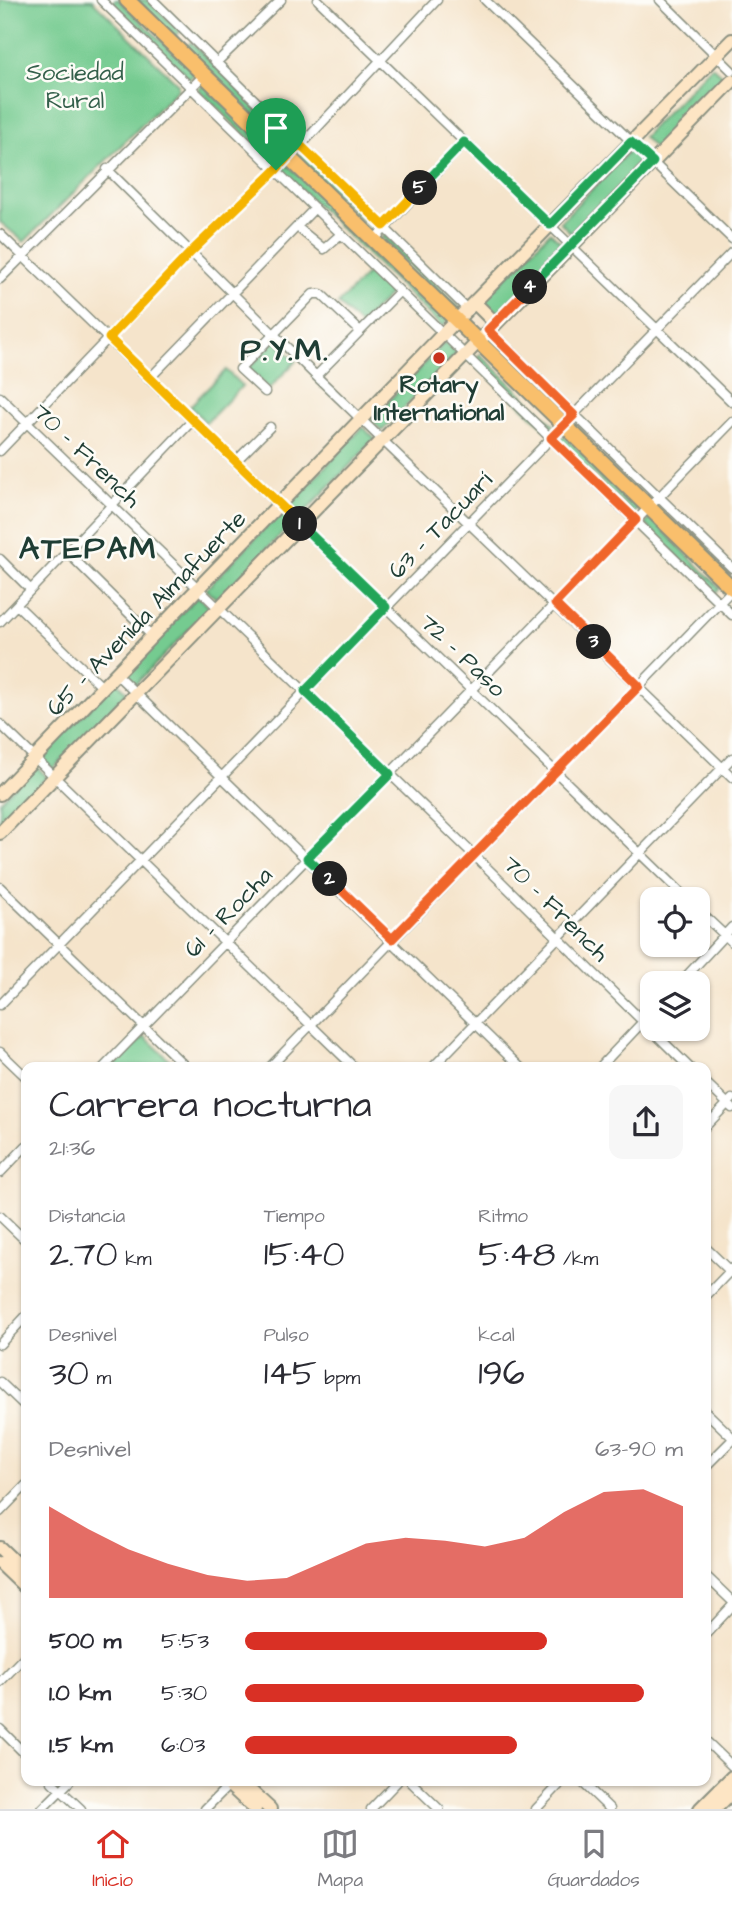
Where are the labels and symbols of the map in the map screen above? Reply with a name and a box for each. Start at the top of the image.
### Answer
park label: Sociedad Rural [26,56,124,118]
pin [246,98,306,170]
pin: 5 [402,170,438,206]
pin: 4 [512,270,548,304]
district label: P.Y.M. [240,328,330,373]
marker: Rotary International [431,350,447,366]
place label: Rotary International [374,368,505,430]
street label: 70 - French [25,395,148,516]
street label: 63 - Tacuarí [381,464,501,587]
street label: 65 - Avenida Almafuerte [39,503,254,724]
pin: 1 [282,506,318,542]
district label: ATEPAM [19,526,157,571]
street label: 72 - Paso [412,606,513,706]
pin: 3 [576,624,612,660]
street label: 70 - French [494,848,616,970]
street label: 61 - Rocha [177,860,281,966]
pin: 2 [312,862,348,896]

